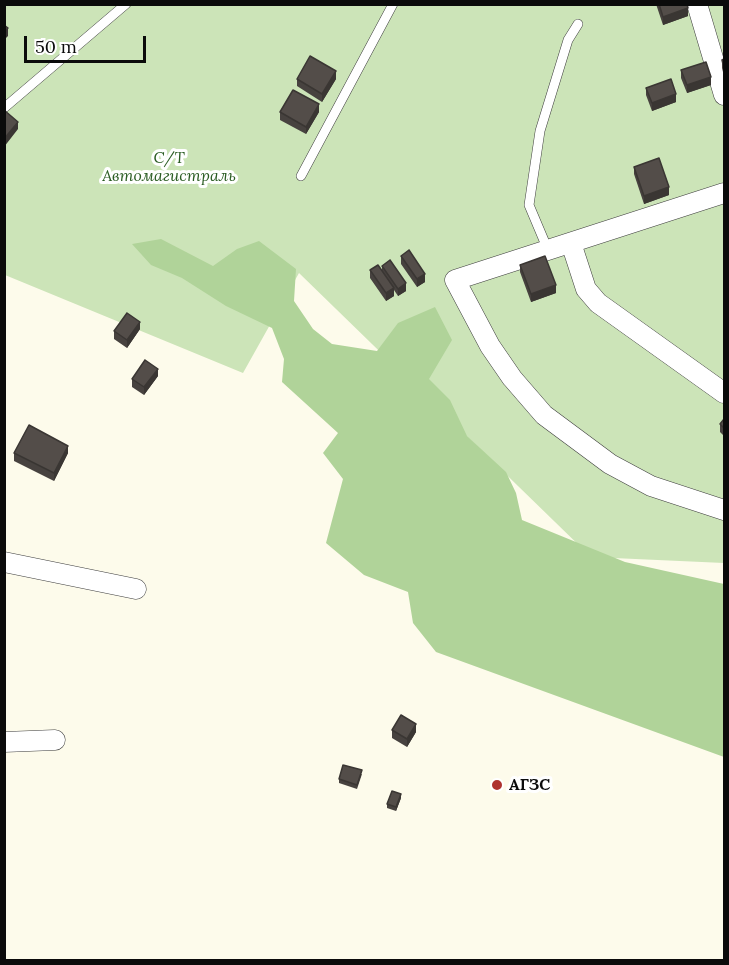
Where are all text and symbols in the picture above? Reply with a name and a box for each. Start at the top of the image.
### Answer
scale bar [27,24,148,62]
text: 50 m [35,35,77,58]
park label: С/Т Автомагистраль [102,148,236,186]
place label: АГЗС [509,775,550,795]
marker: АГЗС [490,778,504,792]

